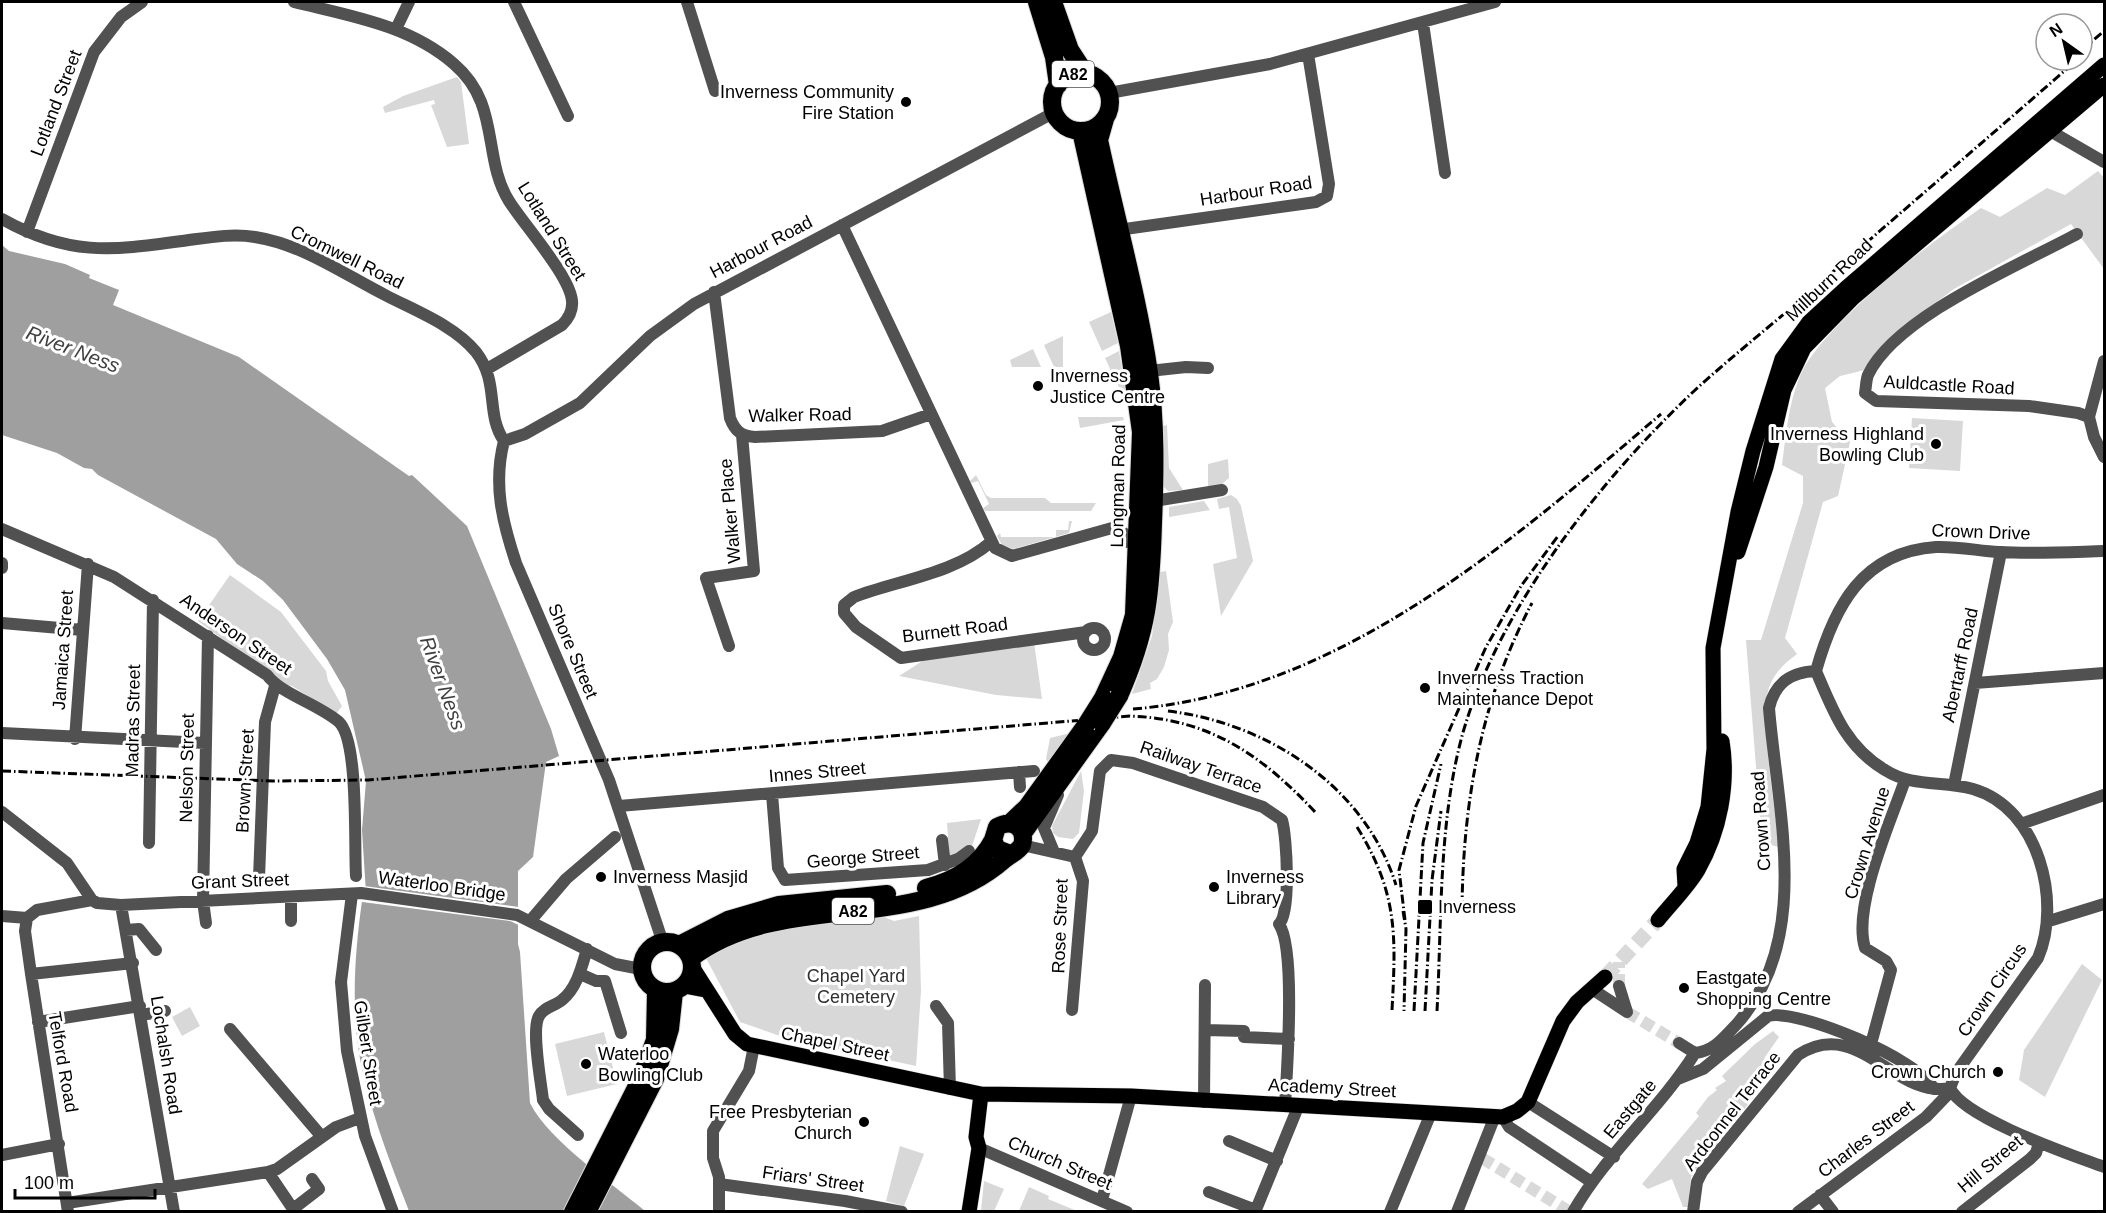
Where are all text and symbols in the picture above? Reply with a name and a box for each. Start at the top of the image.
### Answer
north arrow [2034,12,2094,72]
text: N [2046,20,2065,40]
street label: Lotland Street [27,47,85,159]
road number: A82 [1052,61,1094,87]
place label: Inverness Community Fire Station [720,82,894,123]
marker: Inverness Community Fire Station [899,95,913,109]
street label: Harbour Road [1199,172,1313,210]
street label: Lotland Street [514,178,590,284]
street label: Harbour Road [706,212,816,282]
street label: Cromwell Road [287,221,407,293]
street label: Millburn Road [1782,235,1876,325]
water label: River Ness [23,321,123,377]
place label: Inverness Justice Centre [1050,366,1165,407]
street label: Auldcastle Road [1883,372,2015,398]
marker: Inverness Justice Centre [1031,379,1045,393]
street label: Walker Road [748,404,852,426]
street label: Longman Road [1107,424,1129,548]
place label: Inverness Highland Bowling Club [1770,424,1924,465]
marker: Inverness Highland Bowling Club [1929,437,1943,451]
street label: Walker Place [715,458,745,564]
street label: Crown Drive [1931,520,2031,544]
street label: Jamaica Street [49,589,77,711]
street label: Anderson Street [176,589,296,679]
street label: Shore Street [544,601,602,701]
street label: Abertarff Road [1938,606,1982,724]
street label: Burnett Road [901,614,1009,646]
water label: River Ness [416,633,470,733]
street label: Madras Street [122,664,144,778]
place label: Inverness Traction Maintenance Depot [1437,668,1593,709]
marker: Inverness Traction Maintenance Depot [1418,681,1432,695]
street label: Nelson Street [176,713,198,823]
street label: Brown Street [232,729,258,833]
street label: Railway Terrace [1137,737,1265,797]
street label: Innes Street [768,758,866,786]
street label: Crown Road [1748,770,1774,872]
street label: Crown Avenue [1840,784,1894,902]
street label: George Street [806,842,920,872]
street label: Waterloo Bridge [377,867,507,905]
place label: Inverness Masjid [613,867,748,887]
place label: Inverness Library [1226,867,1304,908]
street label: Grant Street [191,869,289,893]
marker: Inverness Masjid [594,870,608,884]
street label: Rose Street [1048,878,1072,974]
marker: Inverness Library [1207,880,1221,894]
place label: Inverness [1438,897,1516,917]
road number: A82 [832,898,874,924]
marker: Inverness [1416,898,1434,916]
street label: Crown Circus [1954,940,2030,1040]
park label: Chapel Yard Cemetery [807,966,905,1007]
place label: Eastgate Shopping Centre [1696,968,1831,1009]
marker: Eastgate Shopping Centre [1677,981,1691,995]
street label: Lochalsh Road [147,994,185,1116]
street label: Gilbert Street [350,999,386,1107]
street label: Telford Road [44,1010,82,1114]
street label: Chapel Street [779,1023,891,1065]
place label: Waterloo Bowling Club [598,1044,703,1085]
street label: Ardconnel Terrace [1679,1047,1785,1175]
marker: Waterloo Bowling Club [579,1057,593,1071]
place label: Crown Church [1871,1062,1986,1082]
marker: Crown Church [1991,1065,2005,1079]
street label: Academy Street [1268,1075,1396,1101]
street label: Eastgate [1600,1075,1660,1143]
street label: Charles Street [1814,1096,1918,1182]
place label: Free Presbyterian Church [709,1102,852,1143]
marker: Free Presbyterian Church [857,1115,871,1129]
street label: Hill Street [1954,1131,2026,1197]
street label: Church Street [1005,1132,1115,1194]
scale bar [15,1162,154,1200]
street label: Friars' Street [761,1162,865,1196]
text: 100 m [24,1173,74,1193]

